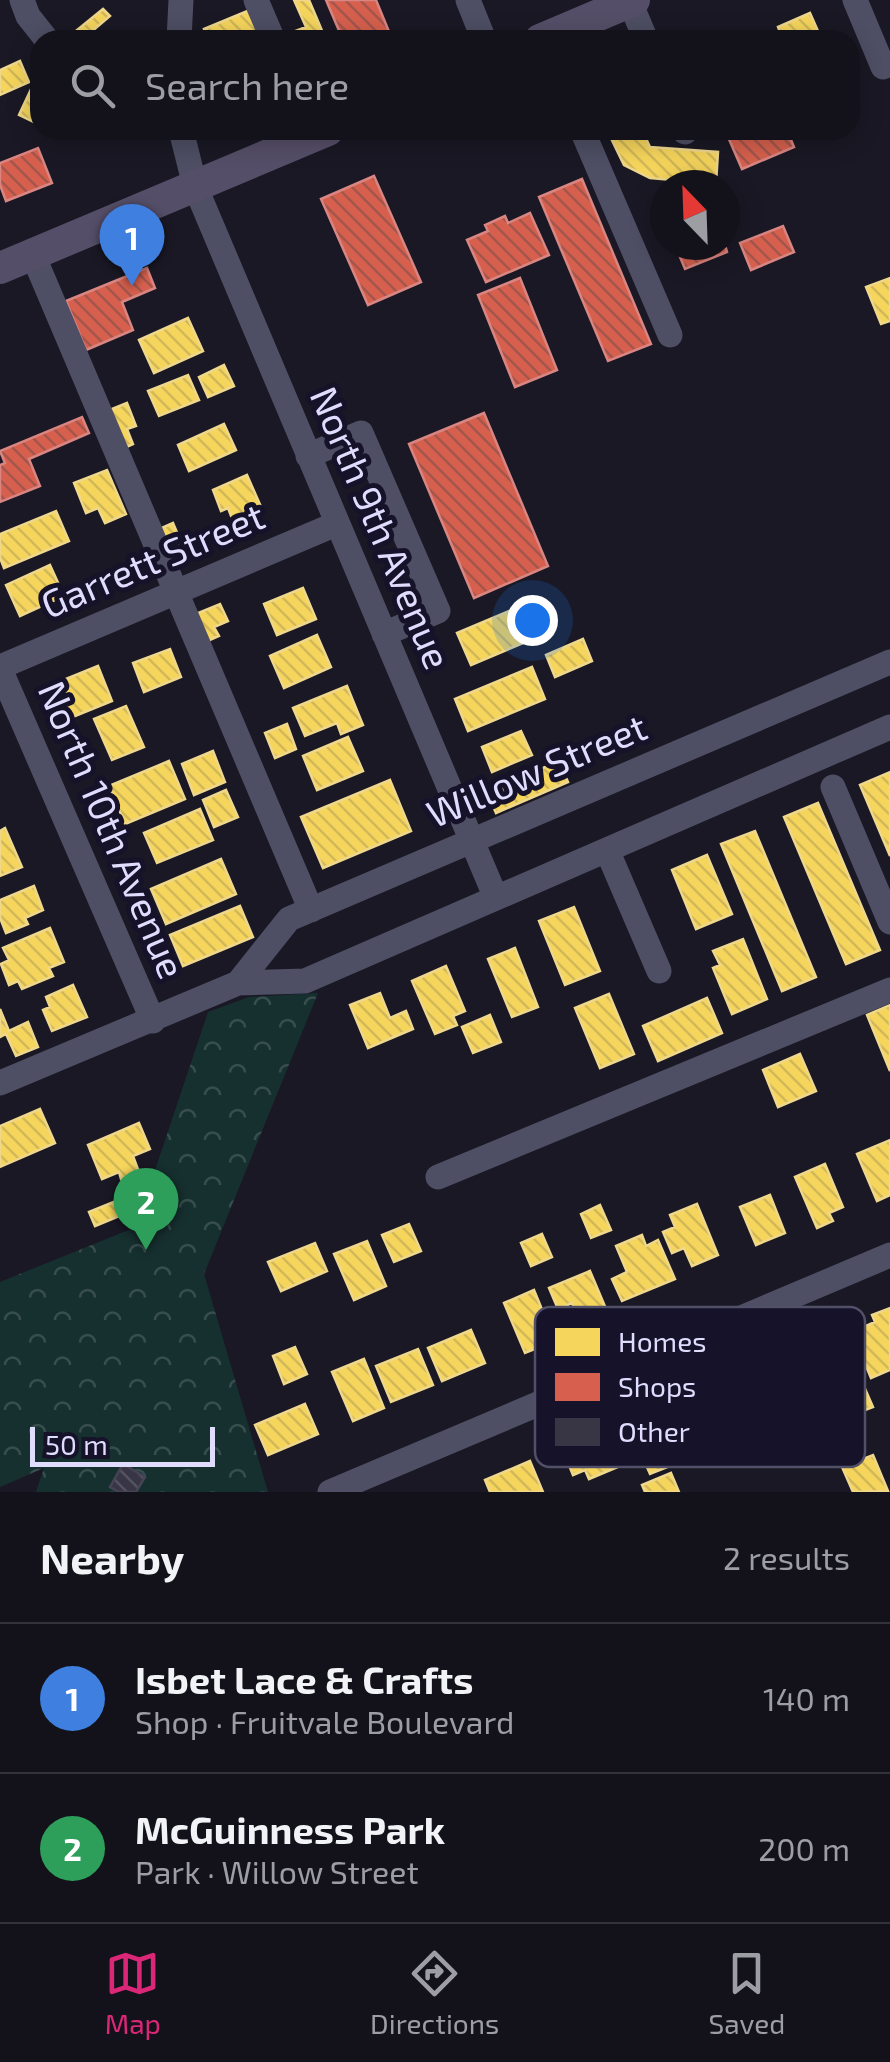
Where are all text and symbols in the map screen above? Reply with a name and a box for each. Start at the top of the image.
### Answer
search box [30,30,860,140]
icon: search [65,58,120,113]
text: Search here [145,62,349,108]
north arrow [650,170,740,260]
pin: 1 [100,204,164,286]
street label: North 9th Avenue [302,379,462,675]
street label: Garrett Street [34,491,271,627]
your location [507,595,558,646]
street label: North 10th Avenue [30,674,196,985]
street label: Willow Street [419,702,653,836]
pin: 2 [114,1168,178,1250]
legend [535,1307,865,1467]
text: Homes [618,1324,706,1358]
text: Shops [618,1369,696,1403]
text: Other [618,1414,690,1448]
scale bar [30,1422,215,1466]
text: 50 m [45,1427,108,1461]
text: Nearby [40,1532,184,1582]
text: 2 results [723,1538,850,1576]
text: Isbet Lace & Crafts [135,1656,473,1702]
text: 1 [66,1679,79,1717]
text: 140 m [763,1679,850,1717]
text: Shop · Fruitvale Boulevard [135,1702,514,1740]
text: McGuinness Park [135,1806,445,1852]
text: 2 [63,1829,82,1867]
text: 200 m [758,1829,850,1867]
text: Park · Willow Street [135,1852,419,1890]
tab: Map [105,1946,161,2040]
tab: Directions [370,1946,499,2040]
tab: Saved [709,1946,785,2040]

